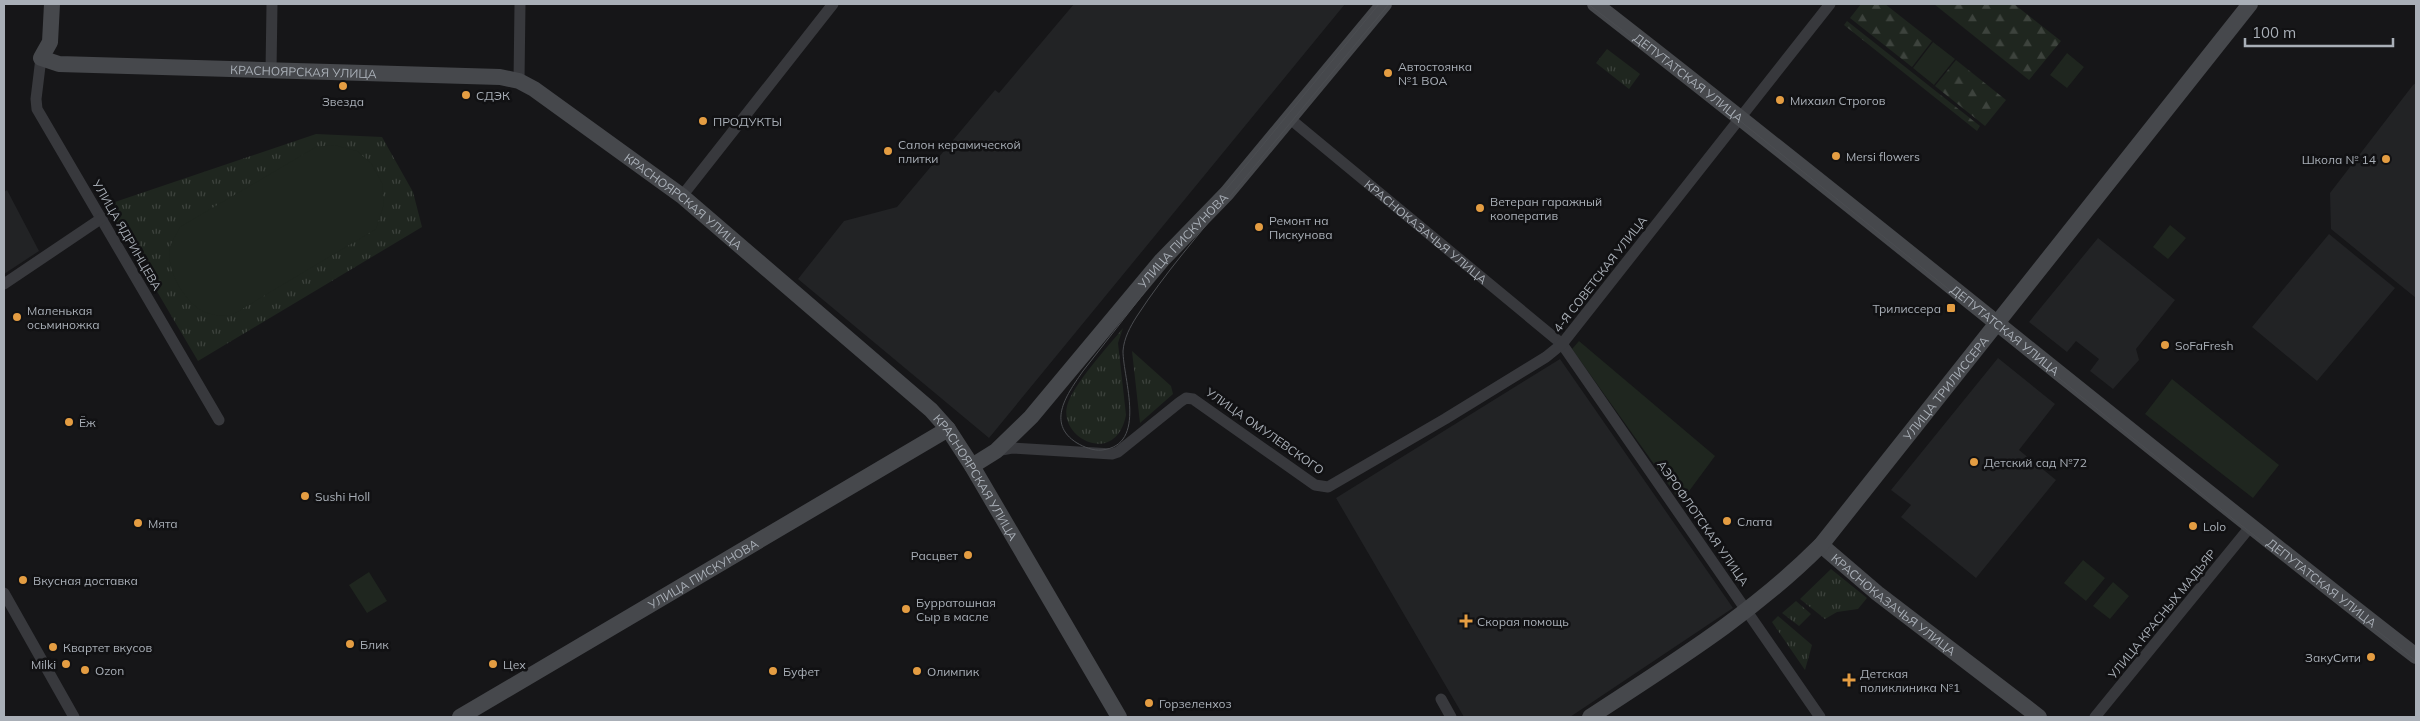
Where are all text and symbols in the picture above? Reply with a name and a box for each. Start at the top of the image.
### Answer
scale bar [2245,15,2392,47]
text: 100 m [2252,23,2296,42]
street label: ДЕПУТАТСКАЯ УЛИЦА [1631,30,1747,125]
place label: Автостоянка №1 ВОА [1398,59,1472,88]
street label: КРАСНОЯРСКАЯ УЛИЦА [230,62,377,81]
marker: Автостоянка №1 ВОА [1382,67,1394,79]
marker: Звезда [337,80,349,92]
place label: СДЭК [476,88,510,103]
marker: СДЭК [460,89,472,101]
place label: Михаил Строгов [1790,93,1886,108]
place label: Звезда [322,94,364,109]
marker: Михаил Строгов [1774,94,1786,106]
place label: ПРОДУКТЫ [713,114,782,129]
marker: ПРОДУКТЫ [697,115,709,127]
place label: Салон керамической плитки [898,137,1021,166]
marker: Салон керамической плитки [882,145,894,157]
place label: Mersi flowers [1846,149,1920,164]
street label: КРАСНОЯРСКАЯ УЛИЦА [622,150,746,252]
marker: Mersi flowers [1830,150,1842,162]
place label: Школа № 14 [2302,152,2376,167]
marker: Школа № 14 [2380,153,2392,165]
street label: УЛИЦА ЯДРИНЦЕВА [89,176,165,293]
street label: КРАСНОКАЗАЧЬЯ УЛИЦА [1362,176,1491,287]
street label: УЛИЦА ПИСКУНОВА [1134,189,1231,292]
place label: Ветеран гаражный кооператив [1490,194,1602,223]
marker: Ветеран гаражный кооператив [1474,202,1486,214]
place label: Ремонт на Пискунова [1269,213,1333,242]
street label: 4-Я СОВЕТСКАЯ УЛИЦА [1550,213,1650,335]
marker: Ремонт на Пискунова [1253,221,1265,233]
street label: ДЕПУТАТСКАЯ УЛИЦА [1948,282,2063,378]
place label: Трилиссера [1873,301,1941,316]
marker: Трилиссера [1945,302,1957,314]
place label: Маленькая осьминожка [27,303,99,332]
marker: Маленькая осьминожка [11,311,23,323]
street label: УЛИЦА ТРИЛИССЕРА [1899,333,1992,444]
place label: SoFaFresh [2175,338,2233,353]
marker: SoFaFresh [2159,339,2171,351]
street label: УЛИЦА ОМУЛЕВСКОГО [1202,384,1327,477]
street label: КРАСНОЯРСКАЯ УЛИЦА [931,411,1021,543]
place label: Ёж [79,415,96,430]
marker: Ёж [63,416,75,428]
place label: Детский сад №72 [1984,455,2087,470]
marker: Детский сад №72 [1968,456,1980,468]
street label: АЭРОФЛОТСКАЯ УЛИЦА [1654,457,1752,589]
place label: Sushi Holl [315,489,370,504]
marker: Sushi Holl [299,490,311,502]
place label: Слата [1737,514,1772,529]
marker: Слата [1721,515,1733,527]
place label: Мята [148,516,178,531]
marker: Мята [132,517,144,529]
place label: Lolo [2203,519,2226,534]
marker: Lolo [2187,520,2199,532]
street label: УЛИЦА ПИСКУНОВА [644,535,761,612]
street label: ДЕПУТАТСКАЯ УЛИЦА [2264,535,2380,630]
street label: УЛИЦА КРАСНЫХ МАДЬЯР [2104,546,2219,683]
place label: Расцвет [911,548,959,563]
marker: Расцвет [962,549,974,561]
street label: КРАСНОКАЗАЧЬЯ УЛИЦА [1829,550,1959,658]
place label: Вкусная доставка [33,573,138,588]
marker: Вкусная доставка [17,574,29,586]
place label: Бурратошная Сыр в масле [916,595,996,624]
marker: Бурратошная Сыр в масле [900,603,912,615]
marker: Скорая помощь [1459,614,1473,628]
place label: Скорая помощь [1477,614,1569,629]
place label: Блик [360,637,389,652]
marker: Блик [344,638,356,650]
place label: Квартет вкусов [63,640,152,655]
marker: Квартет вкусов [47,641,59,653]
place label: ЗакуСити [2305,650,2361,665]
marker: ЗакуСити [2365,651,2377,663]
place label: Milki [31,657,56,672]
place label: Цех [503,657,526,672]
marker: Milki [60,658,72,670]
marker: Цех [487,658,499,670]
place label: Ozon [95,663,124,678]
marker: Ozon [79,664,91,676]
place label: Буфет [783,664,820,679]
place label: Олимпик [927,664,980,679]
marker: Буфет [767,665,779,677]
marker: Олимпик [911,665,923,677]
place label: Детская поликлиника №1 [1860,666,1960,695]
marker: Детская поликлиника №1 [1842,673,1856,687]
place label: Горзеленхоз [1159,696,1232,711]
marker: Горзеленхоз [1143,697,1155,709]

